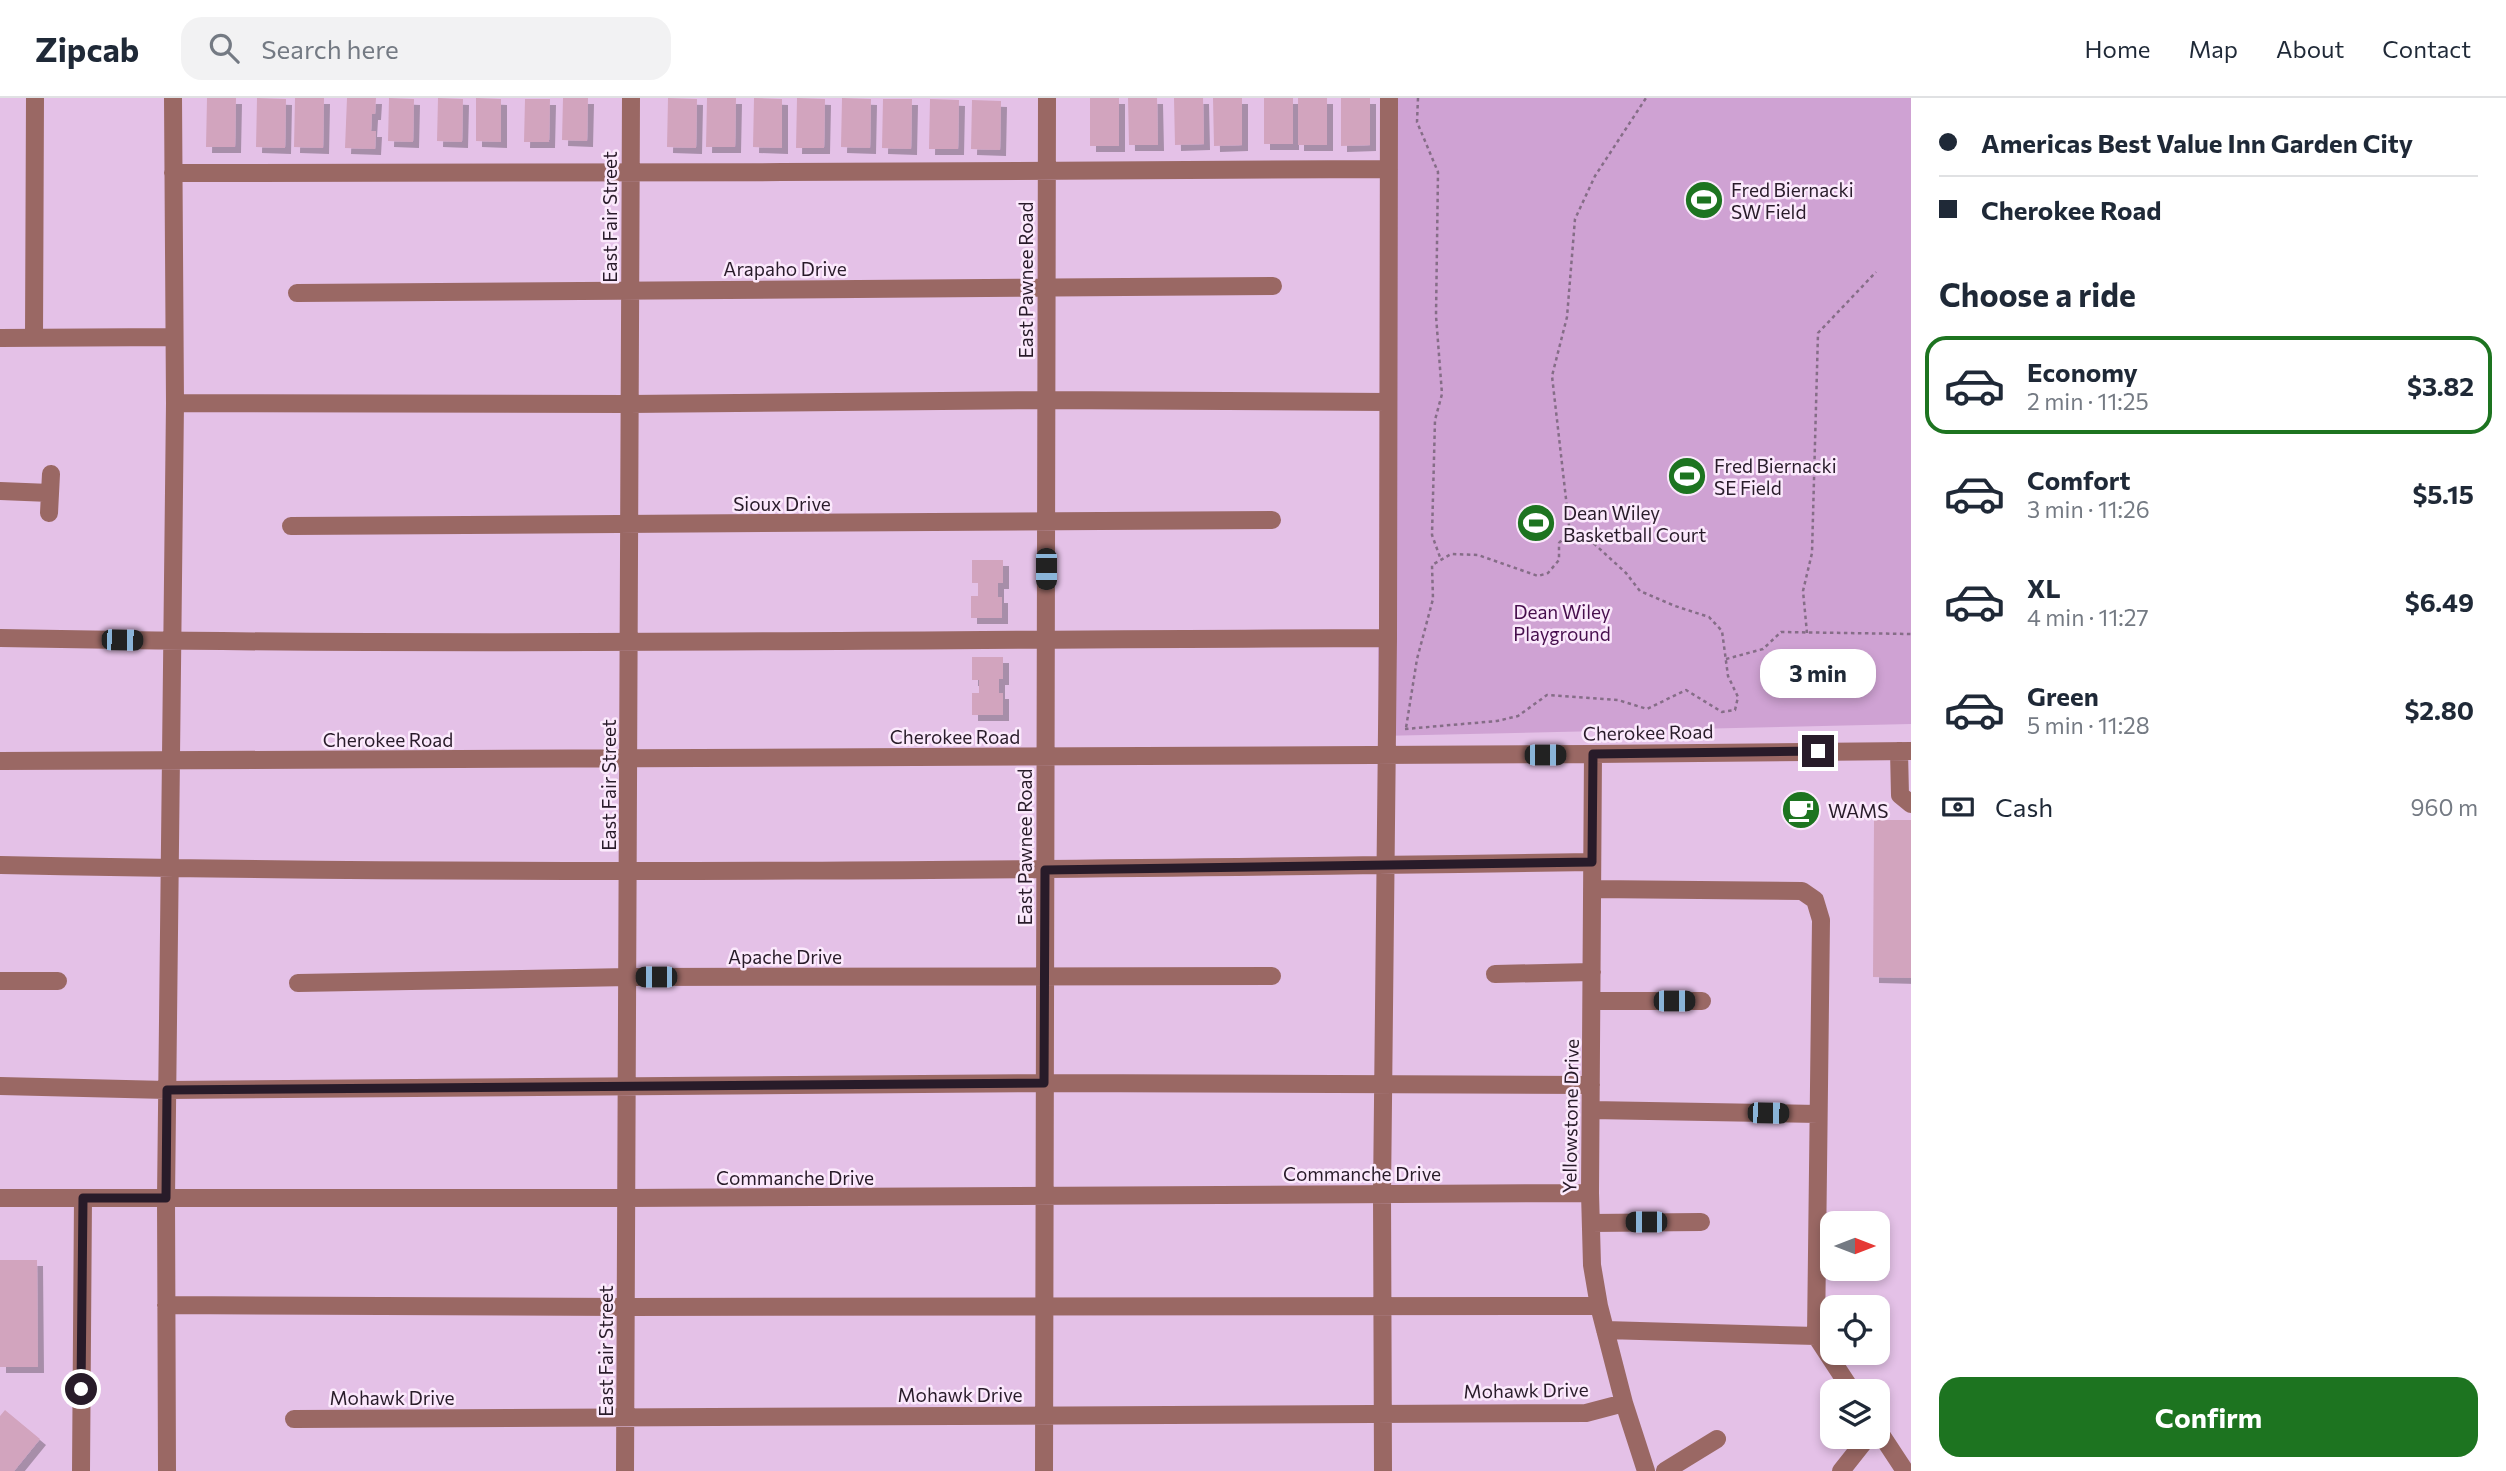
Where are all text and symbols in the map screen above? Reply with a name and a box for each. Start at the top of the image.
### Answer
search box [181,17,671,80]
text: Zipcab [35,28,139,69]
icon: search [205,29,243,67]
text: Search here [261,33,399,64]
text: Home [2085,34,2151,63]
text: Map [2189,34,2238,63]
text: About [2276,34,2344,63]
text: Contact [2382,34,2471,63]
text: Americas Best Value Inn Garden City [1981,127,2413,158]
street label: East Fair Street [598,151,621,283]
place label: Fred Biernacki SW Field [1731,178,1854,223]
sports icon: Fred Biernacki SW Field [1683,179,1725,221]
text: Cherokee Road [1981,194,2161,225]
street label: East Pawnee Road [1014,201,1037,359]
street label: Arapaho Drive [723,257,847,280]
text: Choose a ride [1939,274,2136,314]
icon: car [1943,354,2006,417]
text: Economy [2027,356,2138,387]
text: $3.82 [2407,370,2474,401]
text: 2 min · 11:25 [2027,387,2149,415]
place label: Fred Biernacki SE Field [1714,454,1837,499]
sports icon: Fred Biernacki SE Field [1666,455,1708,497]
icon: car [1943,462,2006,525]
text: Comfort [2027,464,2130,495]
text: $5.15 [2412,478,2474,509]
street label: Sioux Drive [733,492,831,515]
text: 3 min · 11:26 [2027,495,2150,523]
place label: Dean Wiley Basketball Court [1563,501,1706,546]
sports icon: Dean Wiley Basketball Court [1515,502,1557,544]
car [1036,548,1057,590]
icon: car [1943,570,2006,633]
text: XL [2027,572,2061,603]
text: $6.49 [2405,586,2474,617]
park label: Dean Wiley Playground [1513,600,1611,645]
text: 4 min · 11:27 [2027,603,2149,631]
car [101,629,144,651]
callout: 3 min [1760,650,1876,698]
text: 3 min [1789,659,1847,687]
icon: car [1943,678,2006,741]
text: Green [2027,680,2099,711]
text: $2.80 [2404,694,2474,725]
text: 5 min · 11:28 [2027,711,2150,739]
street label: East Fair Street [597,719,620,851]
street label: Cherokee Road [1583,719,1713,745]
street label: Cherokee Road [890,725,1020,748]
street label: Cherokee Road [323,728,453,751]
route end [1802,735,1834,767]
car [1525,745,1567,766]
street label: East Pawnee Road [1013,768,1036,926]
icon: cash [1939,788,1977,826]
cafe icon: WAMS [1780,789,1822,831]
text: Cash [1995,791,2053,822]
text: 960 m [2411,793,2478,821]
place label: WAMS [1828,799,1888,822]
street label: Apache Drive [728,945,842,968]
car [636,967,678,988]
car [1654,991,1696,1012]
street label: Yellowstone Drive [1557,1039,1583,1193]
car [1747,1102,1790,1124]
street label: Commanche Drive [1283,1162,1441,1185]
street label: Commanche Drive [716,1166,874,1189]
north arrow [1820,1211,1890,1281]
map controls [1820,1211,1890,1449]
car [1626,1212,1668,1233]
street label: East Fair Street [594,1285,617,1417]
button: locate [1820,1295,1890,1365]
route start [65,1373,97,1405]
street label: Mohawk Drive [1463,1377,1589,1403]
button: Confirm [1939,1377,2478,1457]
button: layers [1820,1379,1890,1449]
street label: Mohawk Drive [897,1383,1023,1406]
street label: Mohawk Drive [329,1386,455,1409]

